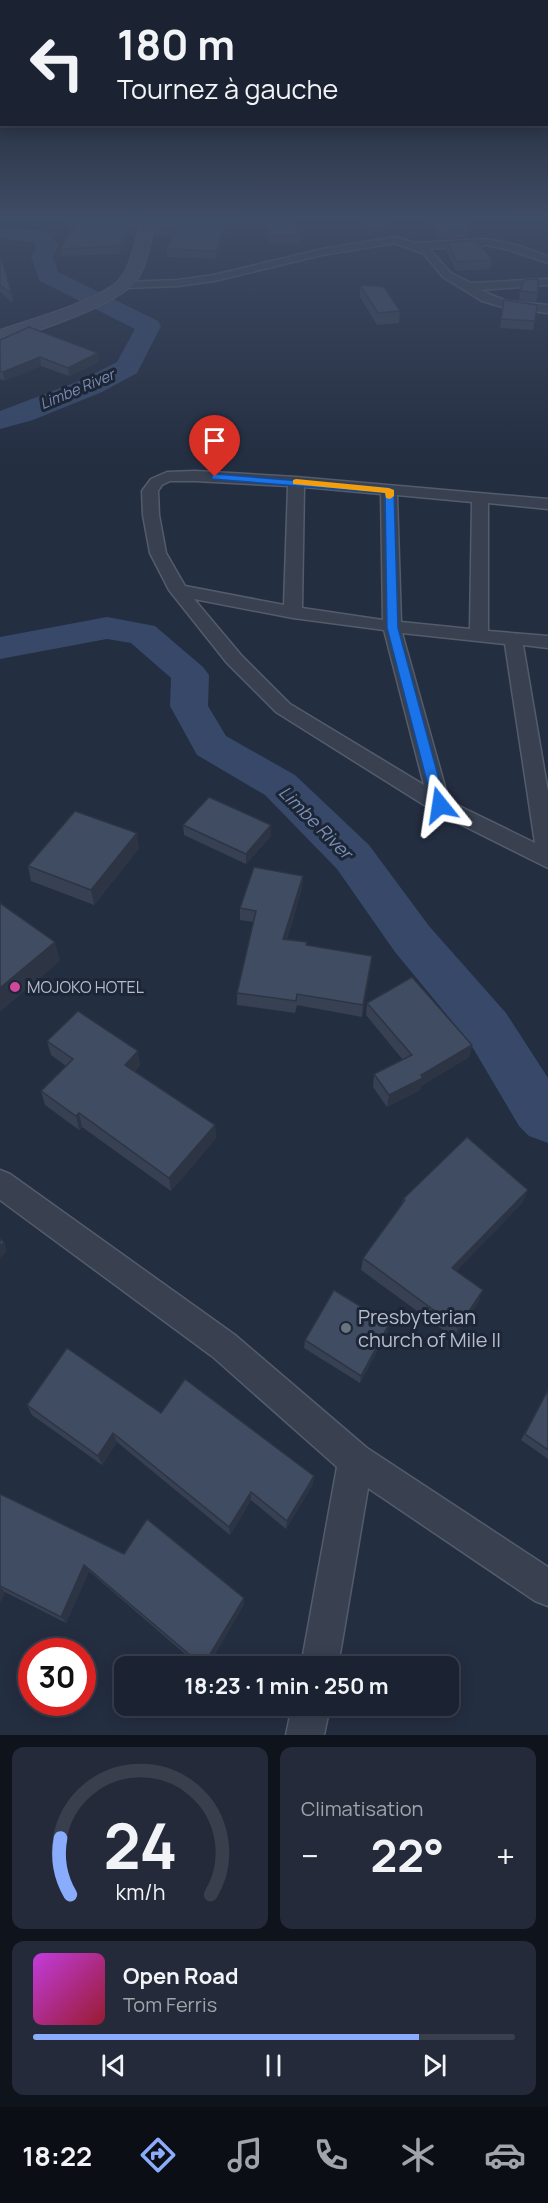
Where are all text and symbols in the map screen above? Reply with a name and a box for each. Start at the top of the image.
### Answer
text: 180 m [117,15,235,73]
icon: left [18,24,96,102]
text: Tournez à gauche [117,70,338,107]
water label: Limbe River [37,363,120,414]
pin [189,415,240,477]
icon: arrive [198,424,231,457]
position arrow [408,773,472,837]
water label: Limbe River [274,780,360,866]
place label: MOJOKO HOTEL [27,976,144,998]
marker: MOJOKO HOTEL [8,980,22,994]
place label: Presbyterian church of Mile II [358,1303,501,1353]
marker: Presbyterian church of Mile II [339,1321,353,1335]
speed limit sign: 30 [18,1638,96,1716]
text: 18:23 · 1 min · 250 m [184,1671,389,1701]
text: Climatisation [301,1795,423,1822]
text: 24 [103,1802,177,1888]
text: 22° [370,1824,444,1886]
text: − [301,1833,319,1878]
text: + [496,1833,515,1878]
text: km/h [115,1877,165,1906]
text: Open Road [123,1961,238,1991]
text: Tom Ferris [123,1991,217,2018]
icon: previous [97,2049,130,2082]
icon: pause [257,2049,290,2082]
icon: next [418,2049,451,2082]
icon: directions [137,2134,179,2176]
icon: music [224,2134,266,2176]
icon: phone [310,2134,352,2176]
icon: climate [397,2134,439,2176]
icon: car [484,2134,526,2176]
text: 18:22 [22,2137,92,2174]

